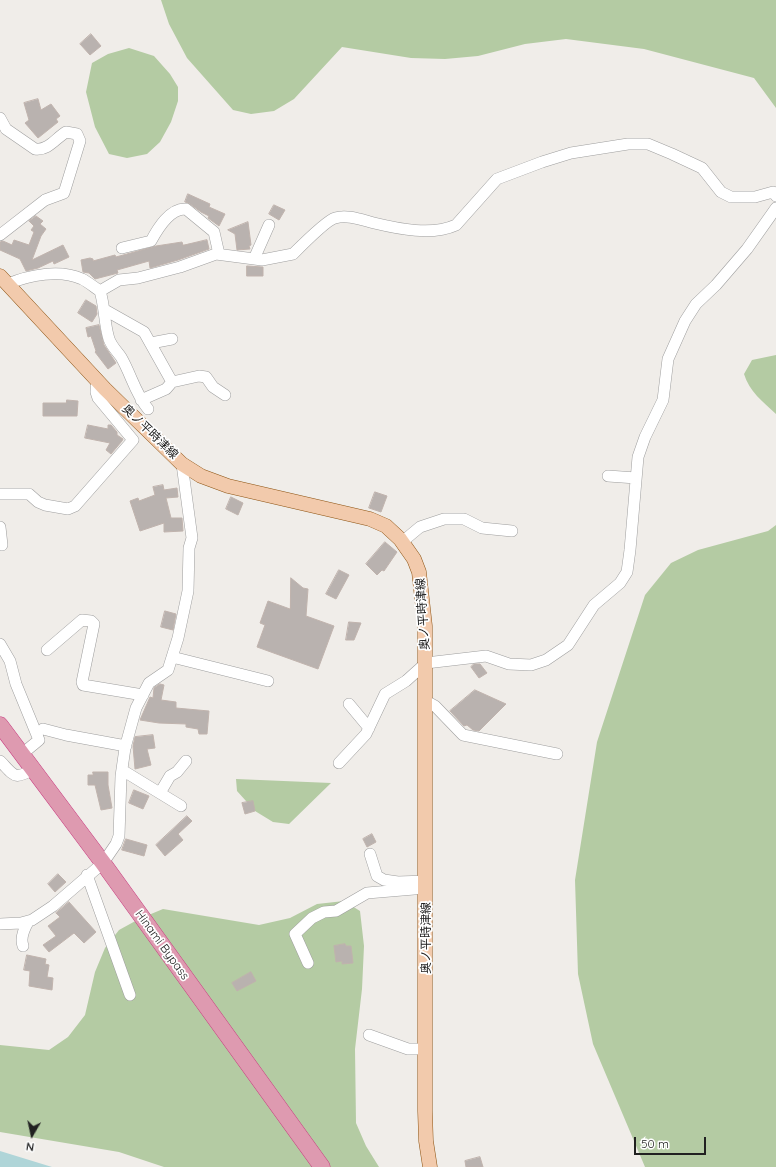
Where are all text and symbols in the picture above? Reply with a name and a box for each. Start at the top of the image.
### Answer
street label: 奥ノ平時津線 [119,402,181,462]
street label: 奥ノ平時津線 [413,578,433,650]
street label: 奥ノ平時津線 [419,902,433,974]
street label: Hinami Bypass [132,907,192,983]
north arrow [12,1115,52,1155]
scale bar [636,1129,708,1155]
text: 50 m [641,1136,669,1151]
text: N [25,1139,35,1154]

